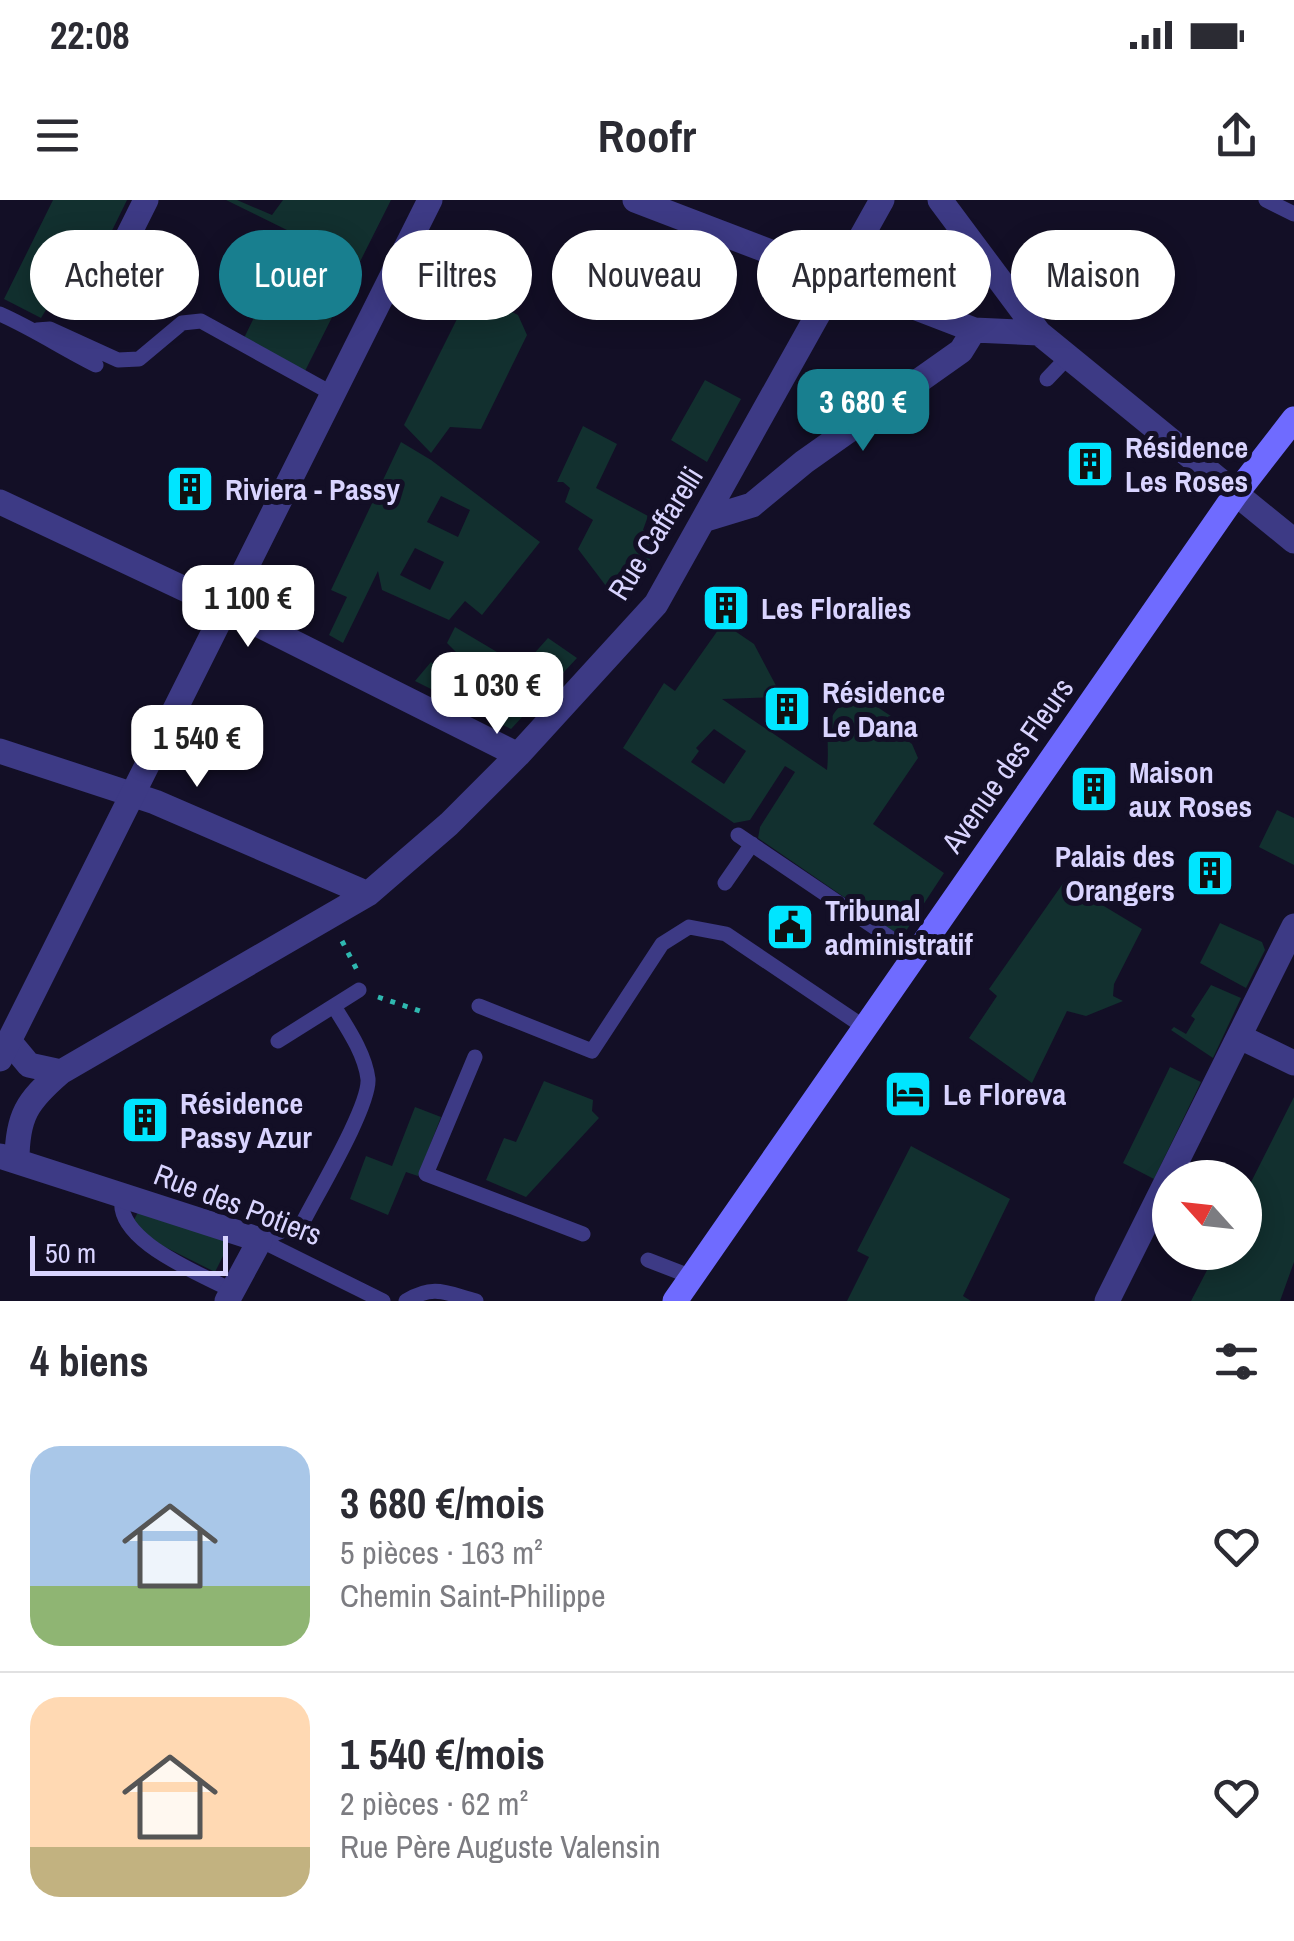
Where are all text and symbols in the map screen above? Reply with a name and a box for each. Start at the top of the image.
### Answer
text: 22:08 [50,10,130,61]
text: Roofr [598,105,696,166]
icon: menu [30,108,85,163]
icon: share [1209,108,1264,163]
chip: Acheter [30,230,199,320]
chip: Louer [219,230,362,320]
chip: Filtres [382,230,532,320]
chip: Nouveau [552,230,737,320]
chip: Appartement [757,230,991,320]
chip: Maison [1011,230,1175,320]
pin: 3 680 € [771,369,955,454]
text: 3 680 € [819,380,907,423]
place label: Résidence Les Roses [1125,427,1248,501]
building icon: Résidence Les Roses [1064,438,1116,490]
street label: Rue Caffarelli [598,459,712,607]
building icon: Riviera - Passy [164,463,216,515]
place label: Riviera - Passy [225,469,400,509]
pin: 1 100 € [156,565,340,650]
text: 1 100 € [204,576,292,619]
building icon: Les Floralies [700,582,752,634]
place label: Les Floralies [761,588,911,628]
pin: 1 030 € [405,652,589,737]
text: 1 030 € [453,663,541,706]
street label: Avenue des Fleurs [931,670,1082,861]
place label: Résidence Le Dana [822,672,945,746]
building icon: Résidence Le Dana [761,683,813,735]
pin: 1 540 € [105,705,289,790]
text: 1 540 € [153,716,241,759]
place label: Maison aux Roses [1129,752,1252,826]
building icon: Maison aux Roses [1068,763,1120,815]
place label: Palais des Orangers [1055,836,1175,910]
building icon: Palais des Orangers [1184,847,1236,899]
place label: Tribunal administratif [825,890,973,964]
public building icon: Tribunal administratif [764,901,816,953]
hotel icon: Le Floreva [882,1068,934,1120]
place label: Le Floreva [943,1074,1066,1114]
place label: Résidence Passy Azur [180,1083,312,1157]
building icon: Résidence Passy Azur [119,1094,171,1146]
street label: Rue des Potiers [148,1154,328,1254]
north arrow [1152,1160,1262,1270]
map controls [1152,1160,1262,1270]
scale bar [30,1231,228,1276]
text: 50 m [45,1234,96,1272]
text: 4 biens [30,1333,149,1389]
icon: filters [1209,1334,1264,1389]
text: 3 680 €/mois [340,1475,545,1531]
icon: home [110,1486,230,1606]
icon: heart [1209,1519,1264,1574]
text: 5 pièces · 163 m² [340,1531,543,1574]
text: Chemin Saint-Philippe [340,1574,605,1617]
text: 1 540 €/mois [340,1726,545,1782]
icon: home [110,1737,230,1857]
icon: heart [1209,1770,1264,1825]
text: 2 pièces · 62 m² [340,1782,528,1825]
text: Rue Père Auguste Valensin [340,1825,660,1868]

